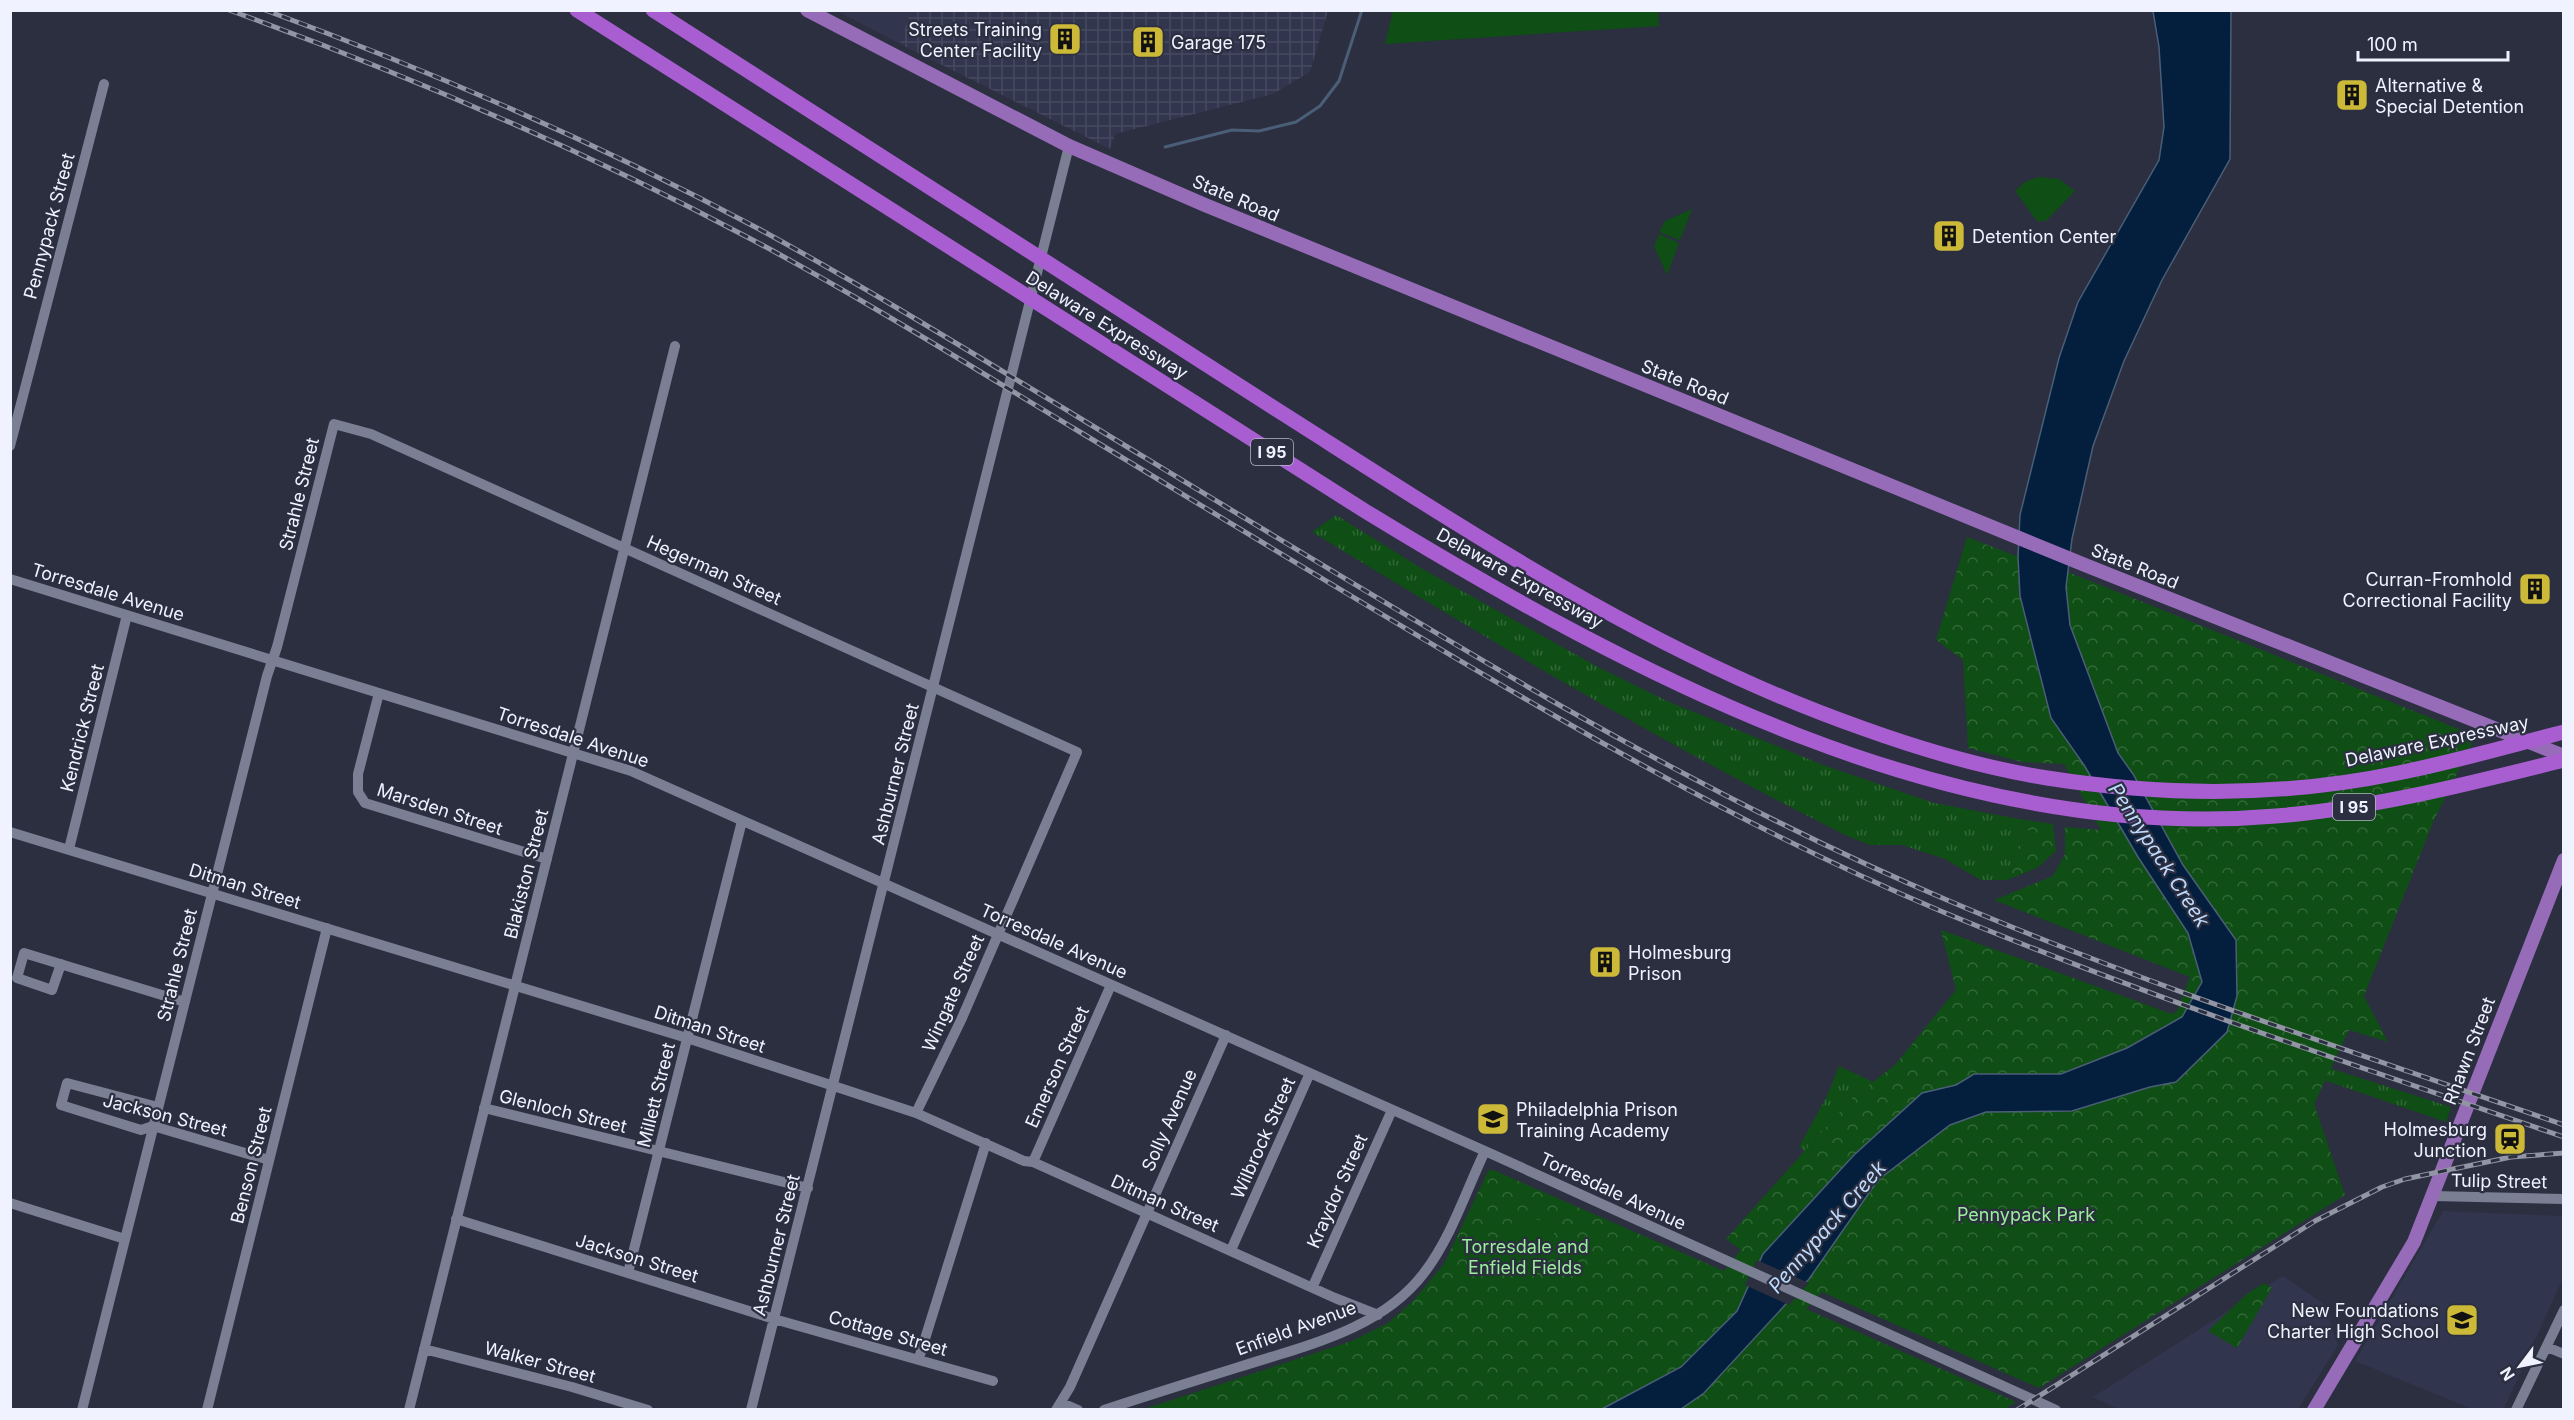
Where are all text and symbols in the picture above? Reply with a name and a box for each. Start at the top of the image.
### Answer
place label: Streets Training Center Facility [908,19,1042,61]
building icon: Streets Training Center Facility [1047,21,1083,57]
building icon: Garage 175 [1130,24,1166,60]
scale bar [2358,24,2508,62]
place label: Garage 175 [1171,32,1266,53]
text: 100 m [2367,34,2418,55]
place label: Alternative & Special Detention [2375,75,2524,117]
building icon: Alternative & Special Detention [2334,77,2370,113]
street label: Pennypack Street [19,151,79,301]
street label: State Road [1189,170,1283,226]
building icon: Detention Center [1931,218,1967,254]
place label: Detention Center [1972,226,2117,247]
street label: Delaware Expressway [1022,267,1192,383]
street label: State Road [1638,355,1732,409]
street label: Strahle Street [275,435,323,553]
road number: I 95 [1251,439,1293,465]
street label: Delaware Expressway [1433,523,1607,633]
street label: Hegerman Street [644,531,785,609]
street label: State Road [2088,539,2182,593]
street label: Torresdale Avenue [29,559,187,625]
place label: Curran-Fromhold Correctional Facility [2343,569,2512,611]
building icon: Curran-Fromhold Correctional Facility [2517,571,2553,607]
street label: Kendrick Street [56,662,108,794]
street label: Ashburner Street [867,701,923,847]
street label: Torresdale Avenue [494,702,652,772]
street label: Delaware Expressway [2343,711,2531,771]
water label: Pennypack Creek [2103,778,2215,932]
street label: Marsden Street [375,779,505,839]
road number: I 95 [2333,794,2375,820]
street label: Blakiston Street [500,807,552,941]
street label: Ditman Street [187,859,303,913]
street label: Torresdale Avenue [977,899,1131,983]
street label: Strahle Street [153,906,201,1024]
street label: Wingate Street [918,931,988,1055]
place label: Holmesburg Prison [1628,942,1731,984]
building icon: Holmesburg Prison [1587,944,1623,980]
street label: Rhawn Street [2439,994,2499,1108]
street label: Ditman Street [652,1001,768,1057]
street label: Emerson Street [1021,1003,1093,1131]
street label: Millett Street [633,1040,679,1149]
street label: Solly Avenue [1137,1066,1201,1174]
street label: Wilbrock Street [1227,1074,1299,1202]
street label: Glenloch Street [497,1085,629,1137]
street label: Jackson Street [101,1089,229,1141]
place label: Philadelphia Prison Training Academy [1516,1099,1678,1141]
school or university icon: Philadelphia Prison Training Academy [1475,1101,1511,1137]
street label: Benson Street [226,1104,276,1226]
place label: Holmesburg Junction [2384,1119,2487,1161]
station icon: Holmesburg Junction [2492,1121,2528,1157]
street label: Kraydor Street [1302,1130,1372,1251]
street label: Torresdale Avenue [1537,1148,1689,1234]
water label: Pennypack Creek [1763,1155,1892,1298]
street label: Ditman Street [1108,1170,1222,1236]
street label: Tulip Street [2451,1170,2548,1192]
street label: Ashburner Street [748,1172,804,1318]
park label: Pennypack Park [1957,1204,2095,1225]
street label: Jackson Street [573,1229,701,1287]
park label: Torresdale and Enfield Fields [1461,1236,1589,1278]
street label: Enfield Avenue [1233,1296,1359,1360]
place label: New Foundations Charter High School [2267,1300,2439,1342]
school or university icon: New Foundations Charter High School [2444,1302,2480,1338]
street label: Cottage Street [826,1306,950,1360]
north arrow [2490,1336,2550,1396]
street label: Walker Street [482,1337,598,1387]
text: N [2496,1363,2519,1384]

